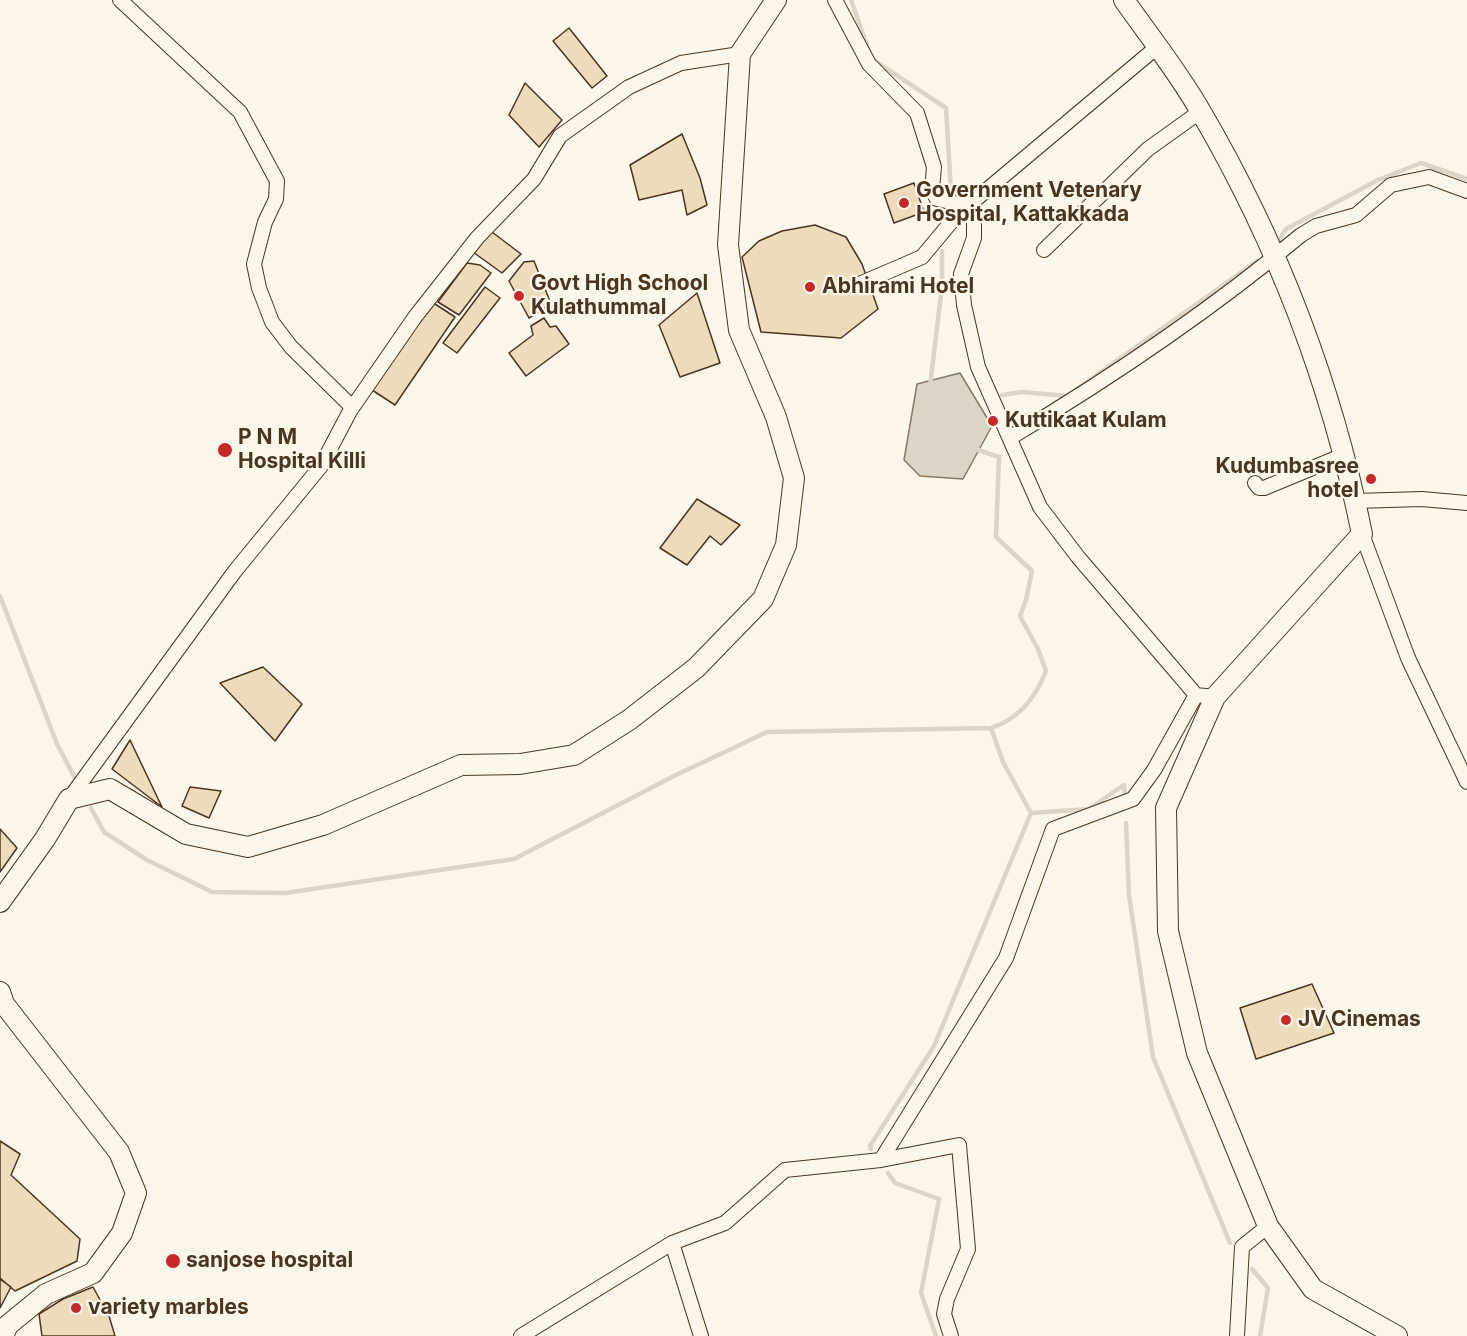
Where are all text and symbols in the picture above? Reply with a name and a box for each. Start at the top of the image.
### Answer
place label: Government Vetenary Hospital, Kattakkada [916,178,1142,228]
marker: Government Vetenary Hospital, Kattakkada [897,196,911,210]
place label: Govt High School Kulathummal [531,271,708,321]
place label: Abhirami Hotel [822,274,974,300]
marker: Abhirami Hotel [803,280,817,294]
marker: Govt High School Kulathummal [512,289,526,303]
place label: Kuttikaat Kulam [1005,408,1167,434]
marker: Kuttikaat Kulam [986,414,1000,428]
place label: P N M Hospital Killi [238,425,366,475]
marker: P N M Hospital Killi [216,441,234,459]
place label: Kudumbasree hotel [1216,454,1359,504]
marker: Kudumbasree hotel [1364,472,1378,486]
place label: JV Cinemas [1298,1007,1421,1033]
marker: JV Cinemas [1279,1013,1293,1027]
place label: sanjose hospital [186,1248,353,1274]
marker: sanjose hospital [164,1252,182,1270]
place label: variety marbles [88,1295,249,1321]
marker: variety marbles [69,1301,83,1315]

